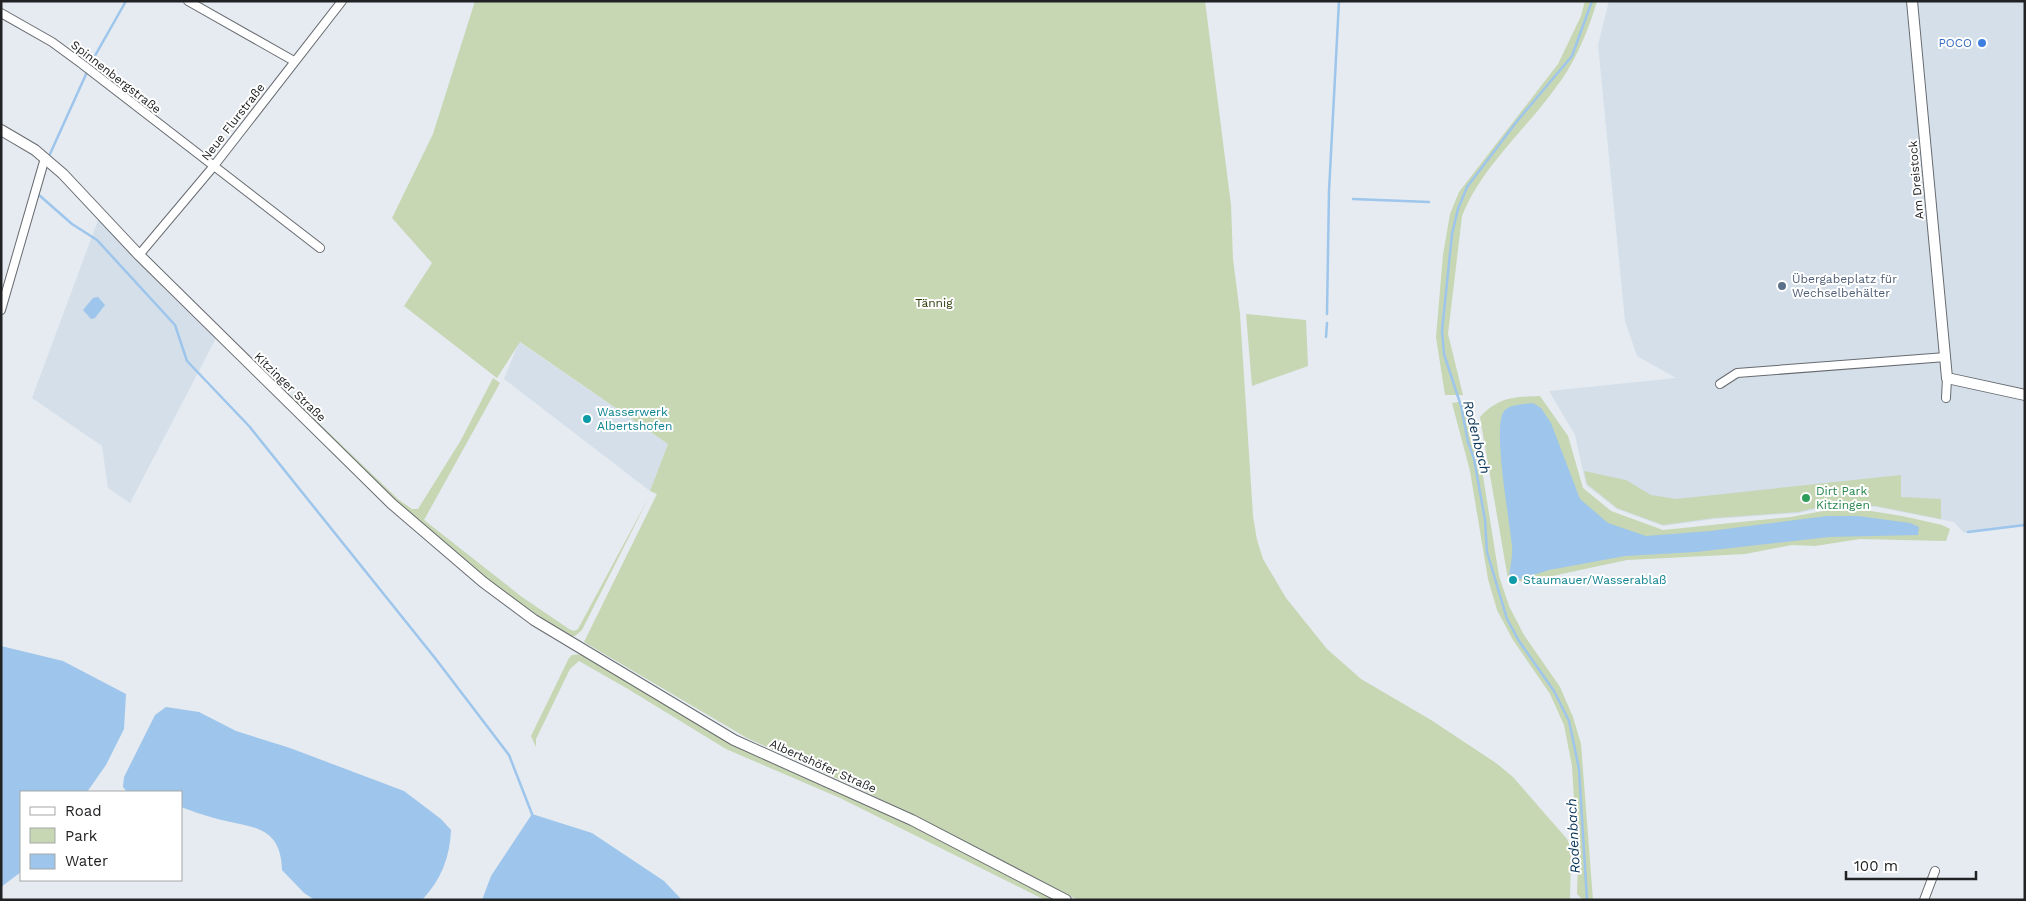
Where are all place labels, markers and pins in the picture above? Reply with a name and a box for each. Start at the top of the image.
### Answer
place label: POCO [1938,36,1972,50]
marker: POCO [1976,37,1988,49]
place label: Übergabeplatz für Wechselbehälter [1792,272,1897,300]
marker: Übergabeplatz für Wechselbehälter [1776,280,1788,292]
place label: Wasserwerk Albertshofen [597,405,672,433]
marker: Wasserwerk Albertshofen [581,413,593,425]
place label: Dirt Park Kitzingen [1816,484,1870,512]
marker: Dirt Park Kitzingen [1800,492,1812,504]
place label: Staumauer/Wasserablaß [1523,573,1666,587]
marker: Staumauer/Wasserablaß [1507,574,1519,586]

